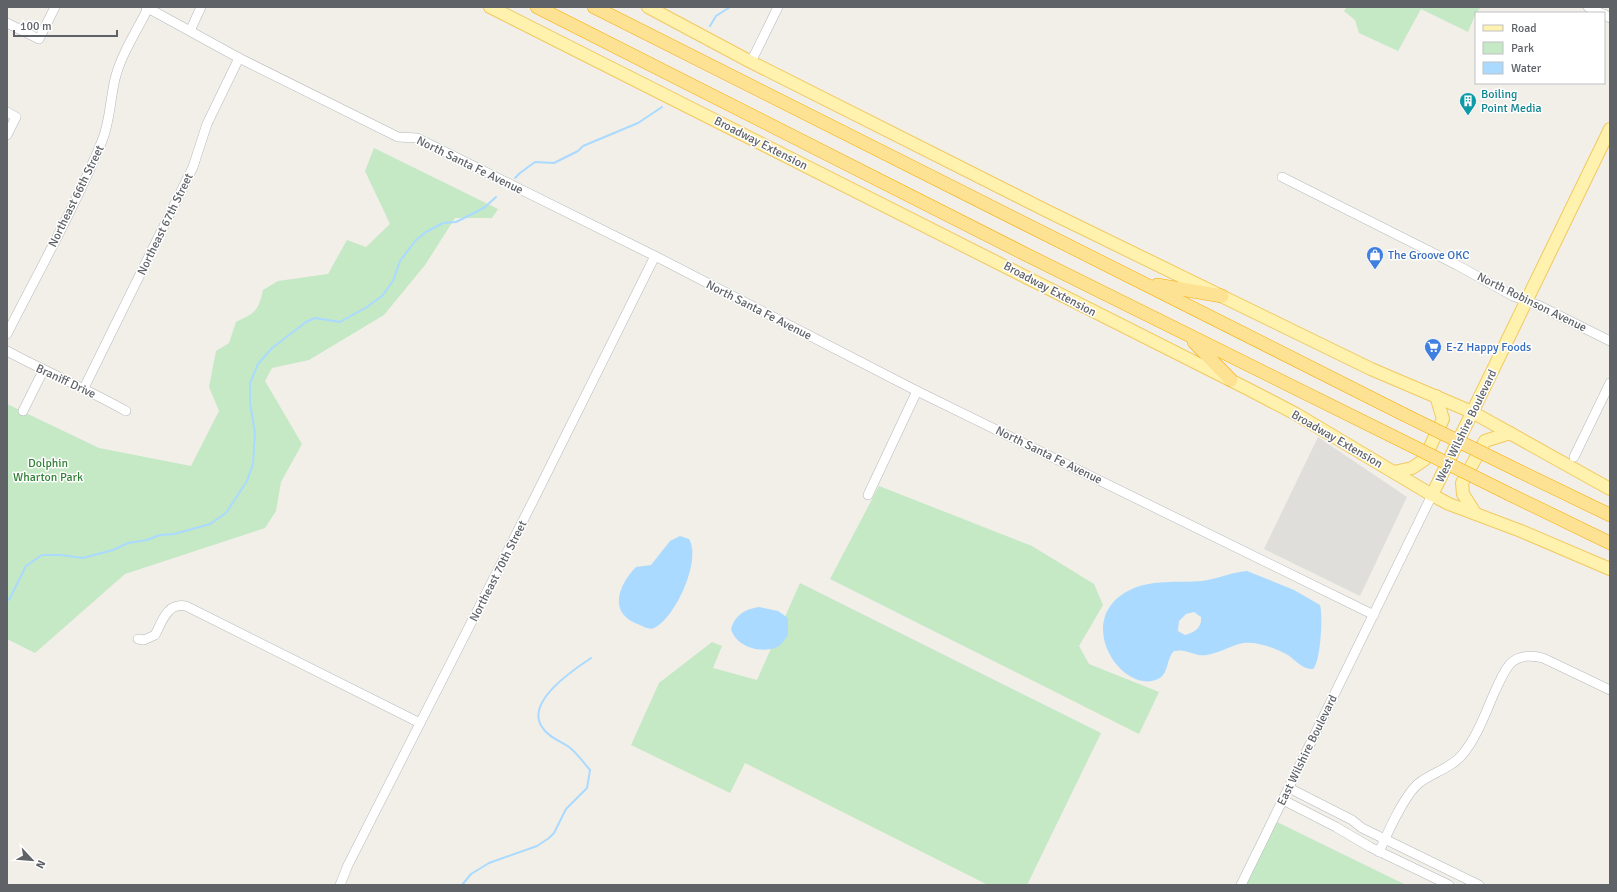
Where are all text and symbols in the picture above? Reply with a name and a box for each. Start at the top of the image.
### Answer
scale bar [14,12,117,38]
legend [1475,12,1605,84]
text: 100 m [20,19,52,34]
text: Road [1511,21,1537,36]
text: Park [1511,41,1534,56]
text: Water [1511,61,1542,76]
place label: Boiling Point Media [1481,87,1542,116]
building icon: Boiling Point Media [1458,91,1478,116]
street label: Broadway Extension [712,113,810,173]
street label: North Santa Fe Avenue [414,133,526,198]
street label: Northeast 66th Street [45,143,108,250]
street label: Northeast 67th Street [134,171,197,278]
shop icon: The Groove OKC [1365,245,1385,270]
place label: The Groove OKC [1388,248,1469,263]
street label: Broadway Extension [1001,259,1099,320]
street label: North Robinson Avenue [1475,269,1589,336]
street label: North Santa Fe Avenue [703,277,814,344]
supermarket icon: E-Z Happy Foods [1423,337,1443,362]
place label: E-Z Happy Foods [1446,340,1531,355]
street label: Braniff Drive [33,361,98,402]
street label: West Wilshire Boulevard [1432,367,1500,485]
street label: Broadway Extension [1288,407,1385,472]
street label: North Santa Fe Avenue [993,423,1105,488]
park label: Dolphin Wharton Park [13,456,83,485]
street label: Northeast 70th Street [466,518,530,624]
street label: East Wilshire Boulevard [1274,692,1341,808]
north arrow [12,840,52,880]
text: N [33,858,48,870]

